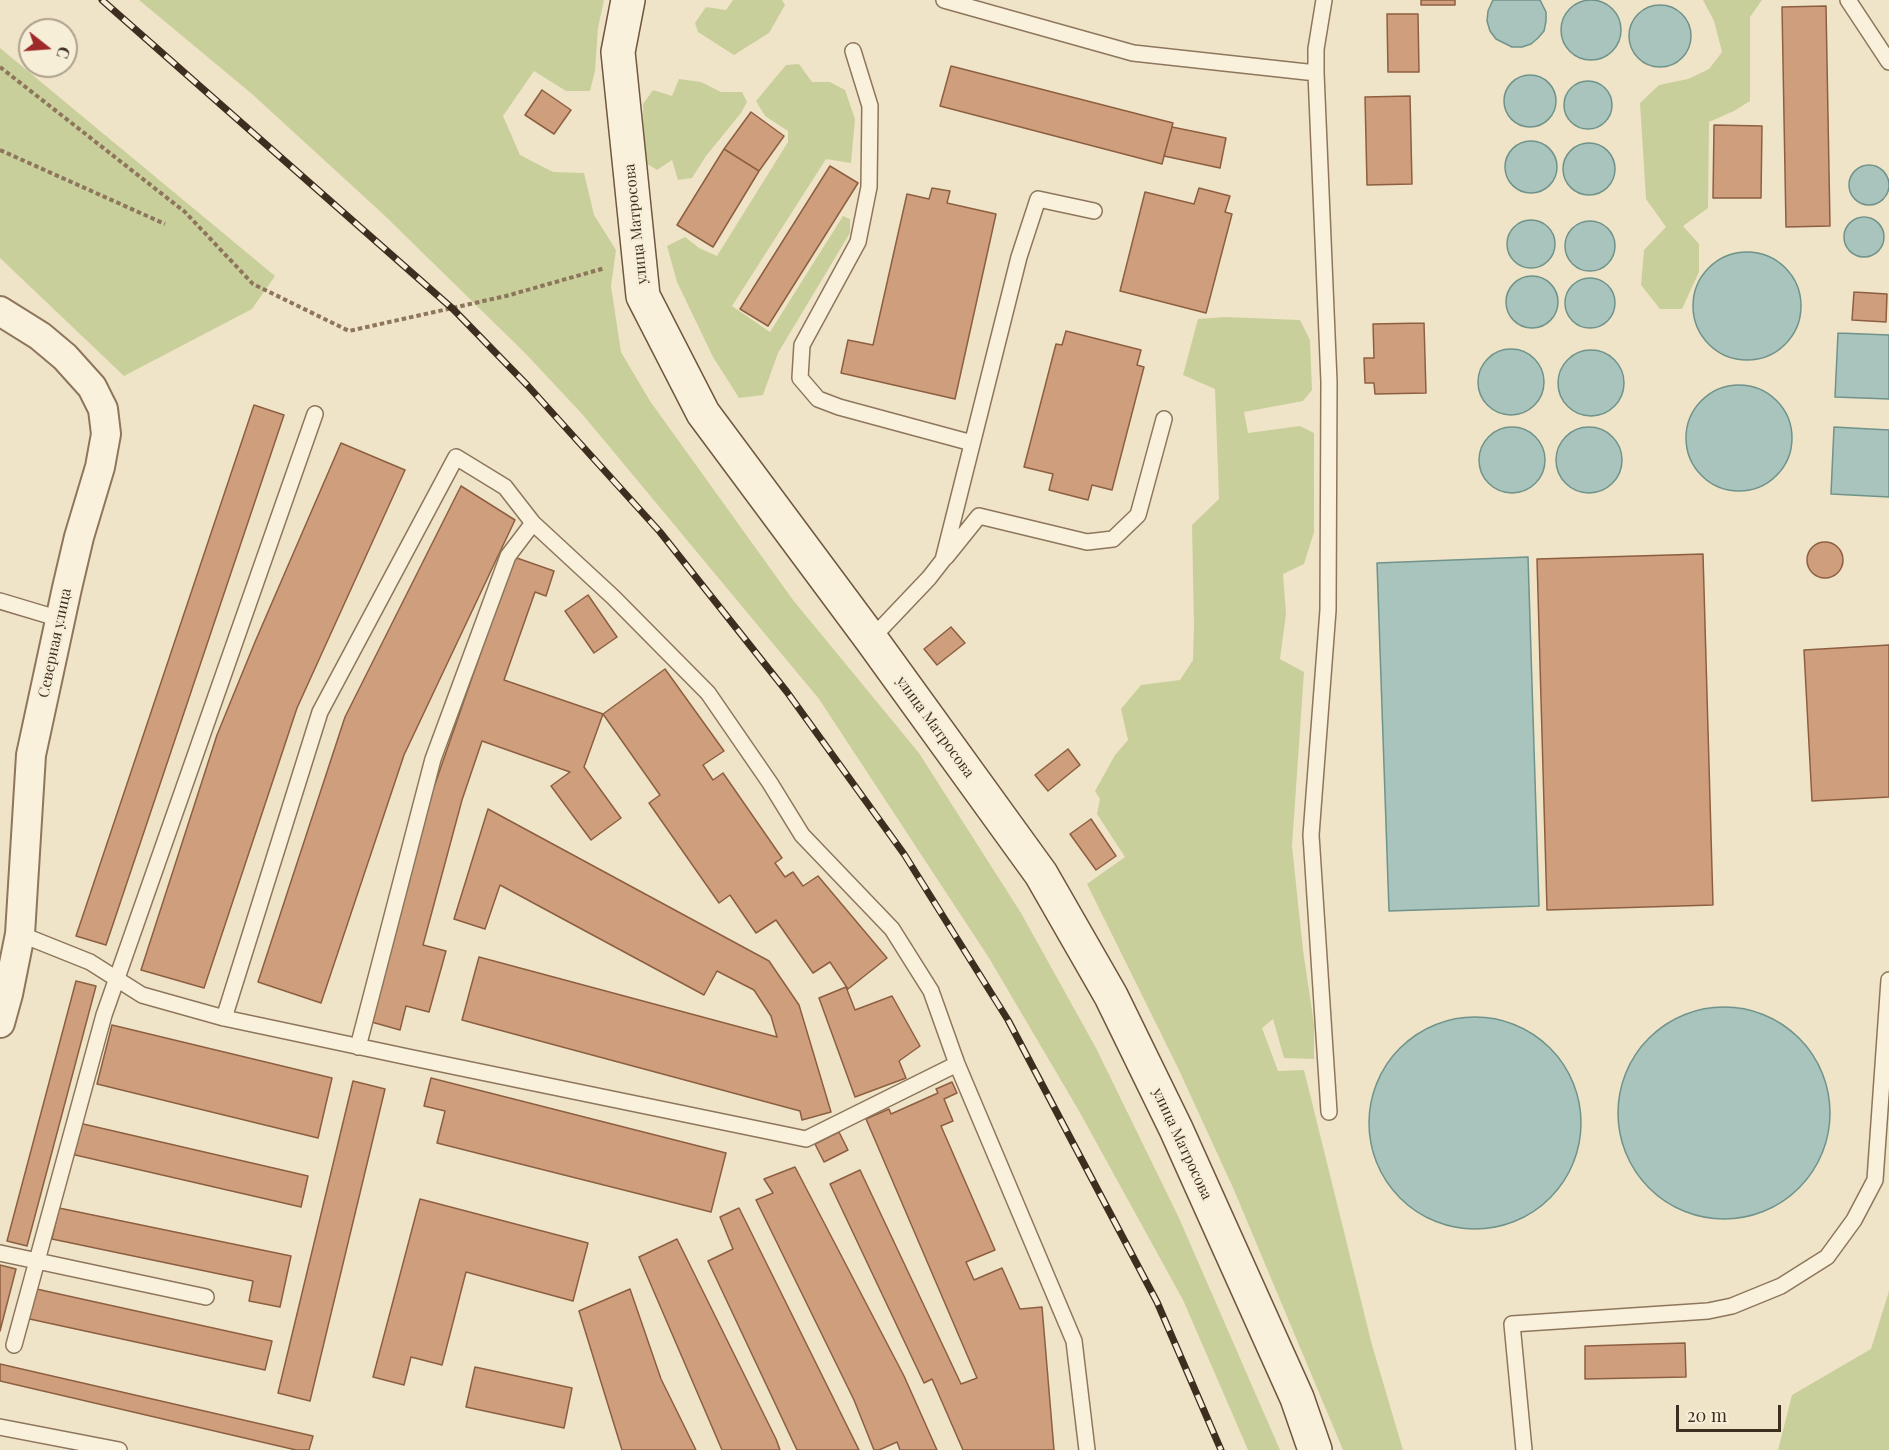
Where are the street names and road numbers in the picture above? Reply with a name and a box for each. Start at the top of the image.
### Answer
street label: улица Матросова [621,163,651,285]
street label: Северная улица [35,587,75,699]
street label: улица Матросова [892,673,978,781]
street label: улица Матросова [1148,1085,1216,1203]

